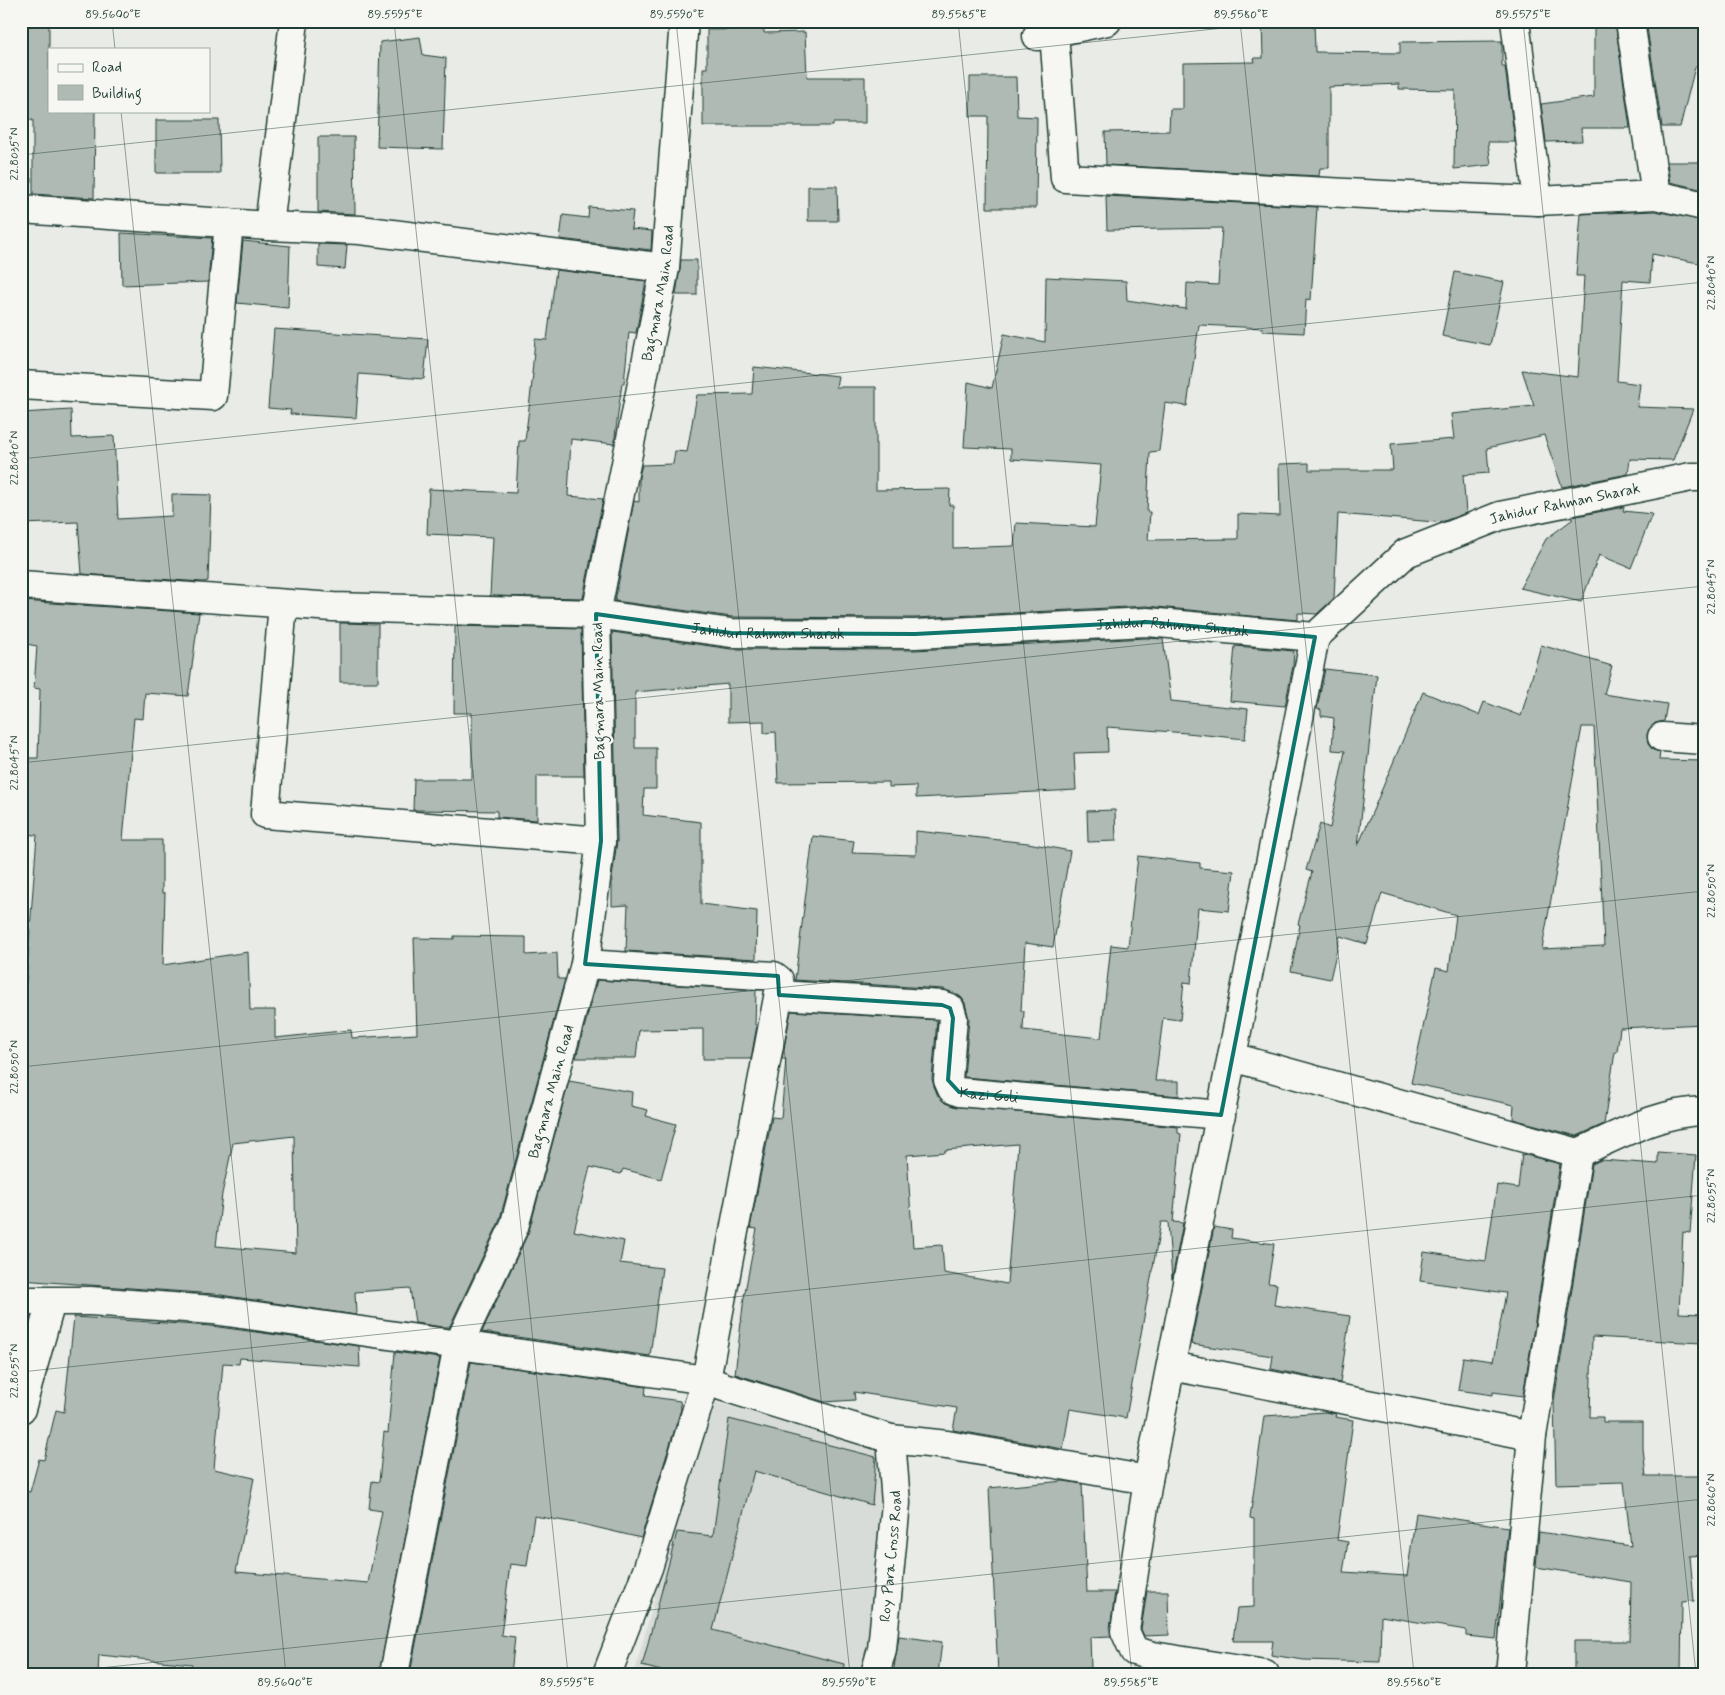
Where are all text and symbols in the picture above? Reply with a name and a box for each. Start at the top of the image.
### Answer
text: 89.5600°E [85,7,141,23]
text: 89.5595°E [368,7,422,23]
text: 89.5590°E [650,7,704,23]
text: 89.5585°E [931,7,987,23]
text: 89.5580°E [1214,7,1268,23]
text: 89.5575°E [1495,7,1551,23]
legend [48,48,210,112]
text: Road [92,58,122,78]
text: Building [92,84,142,105]
text: 22.8035°N [7,128,23,180]
street label: Bagmara Main Road [638,224,679,363]
text: 22.8040°N [1704,256,1720,310]
text: 22.8040°N [7,431,23,485]
street label: Jahidur Rahman Sharak [1487,479,1642,530]
text: 22.8045°N [1704,560,1720,615]
street label: Jahidur Rahman Sharak [1095,613,1250,642]
street label: Jahidur Rahman Sharak [690,619,845,645]
street label: Bagmara Main Road [588,622,611,760]
text: 22.8045°N [7,736,23,791]
text: 22.8050°N [1704,864,1720,918]
street label: Bagmara Main Road [524,1023,579,1161]
text: 22.8050°N [7,1040,23,1094]
street label: Kazi Goli [959,1083,1019,1108]
text: 22.8055°N [1704,1169,1720,1223]
text: 22.8055°N [7,1344,23,1398]
text: 22.8060°N [1704,1473,1720,1527]
street label: Roy Para Cross Road [876,1490,907,1623]
text: 89.5600°E [257,1675,313,1691]
text: 89.5595°E [540,1675,594,1691]
text: 89.5590°E [822,1675,876,1691]
text: 89.5585°E [1103,1675,1159,1691]
text: 89.5580°E [1387,1675,1441,1691]

